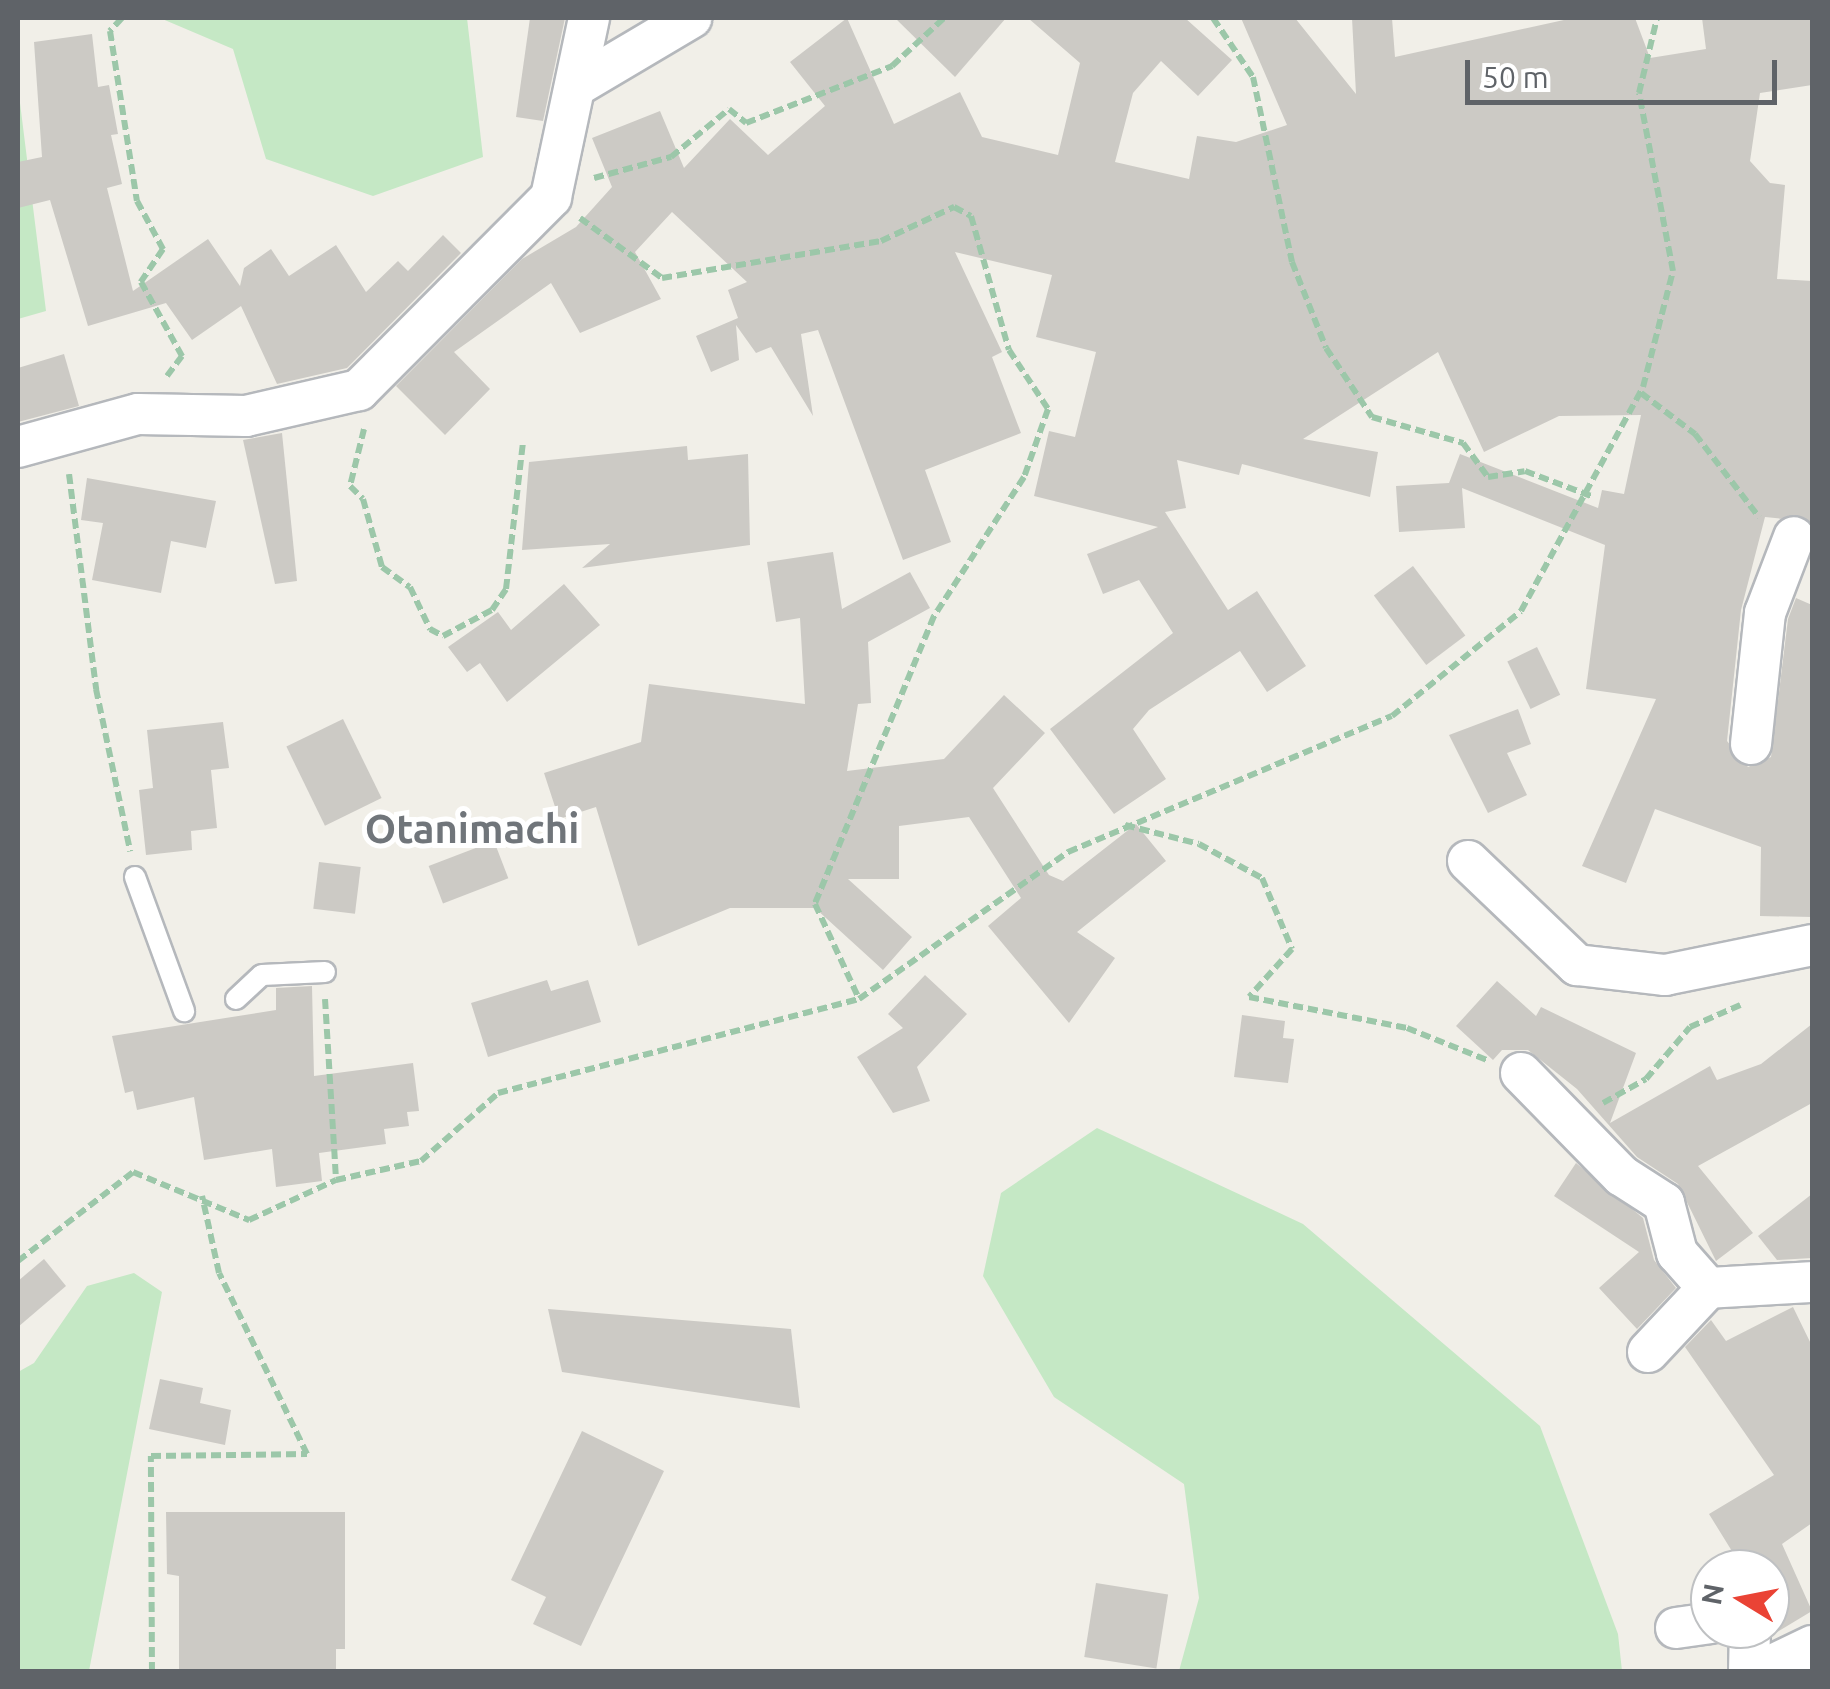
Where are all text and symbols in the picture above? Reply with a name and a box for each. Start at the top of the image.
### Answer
scale bar [1470,40,1782,102]
text: 50 m [1482,60,1549,94]
district label: Otanimachi [365,805,579,853]
north arrow [1690,1549,1790,1649]
text: N [1695,1581,1729,1607]

